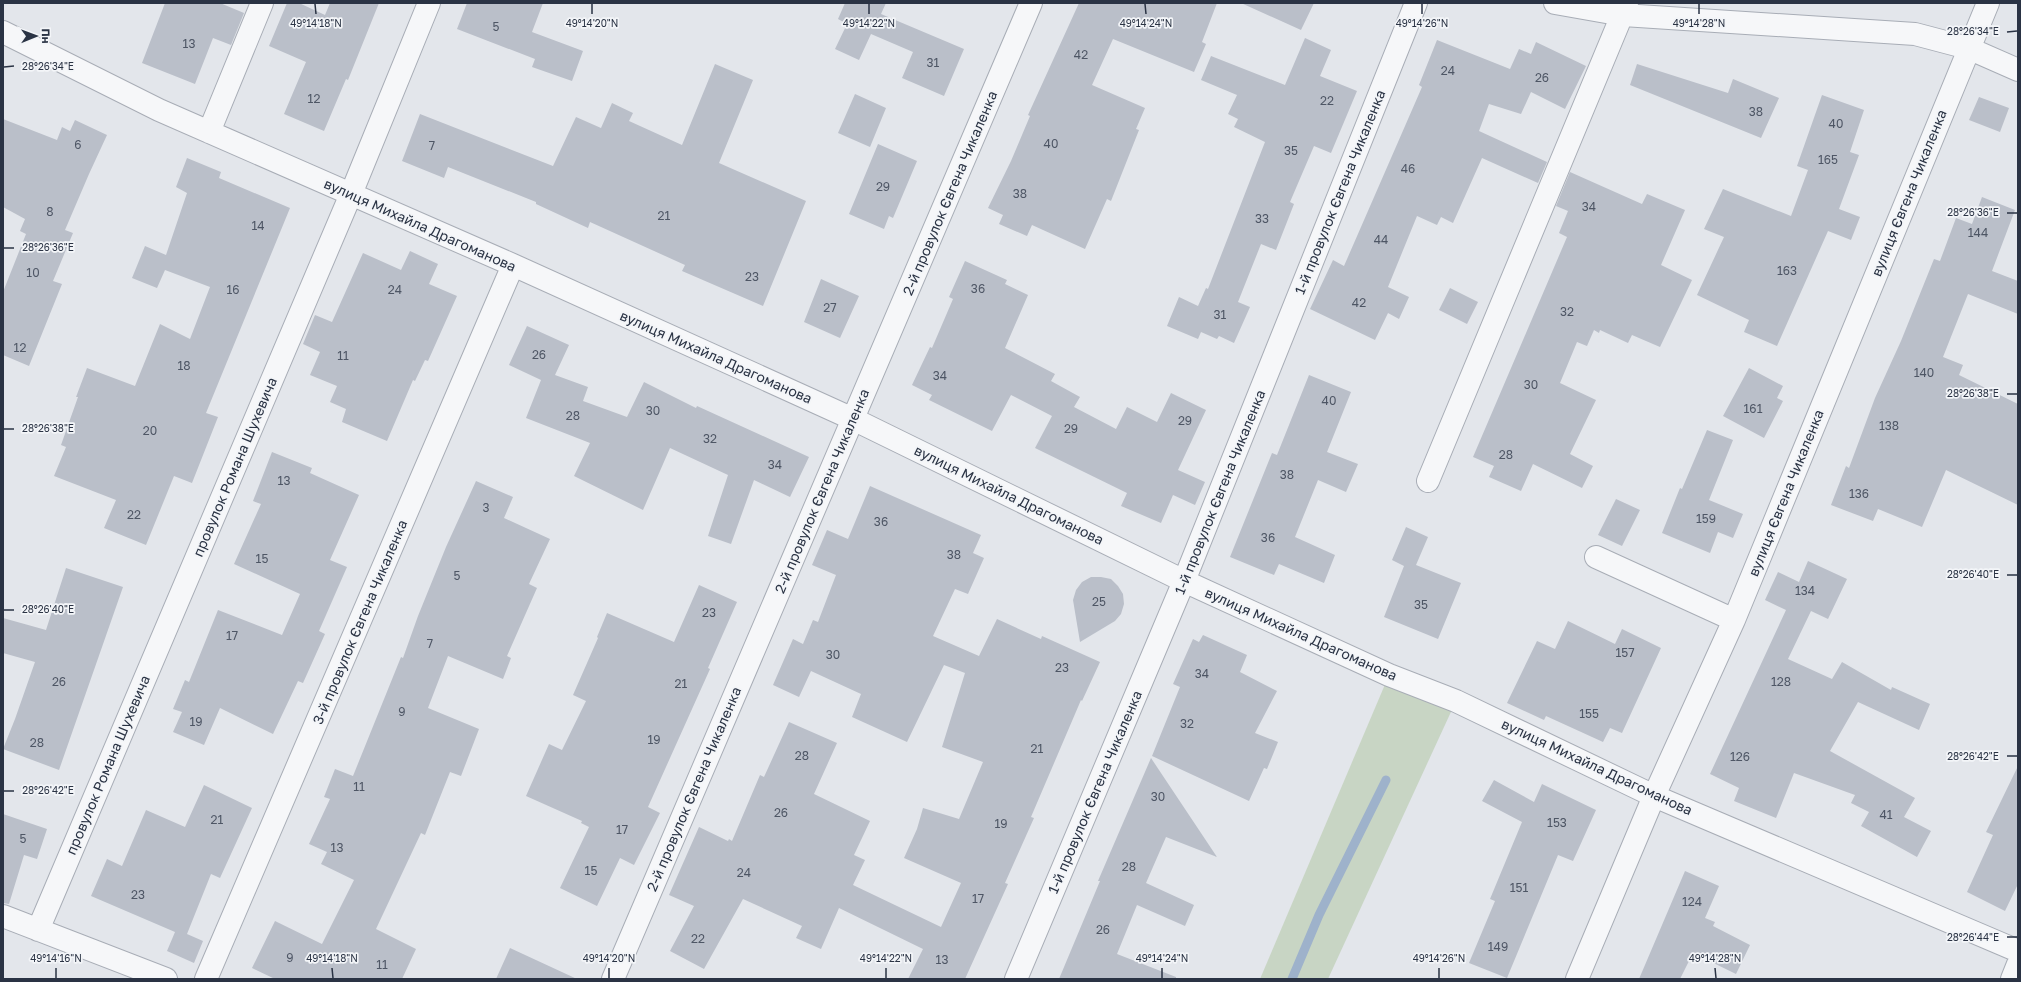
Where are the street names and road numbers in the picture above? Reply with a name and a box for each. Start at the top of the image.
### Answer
street label: 1-й провулок Євгена Чикаленка [1291,87,1388,297]
street label: 2-й провулок Євгена Чикаленка [899,88,1000,298]
street label: вулиця Євгена Чикаленка [1867,107,1950,279]
street label: вулиця Михайла Драгоманова [321,174,519,275]
street label: вулиця Михайла Драгоманова [617,306,815,407]
street label: провулок Романа Шухевича [189,374,280,559]
street label: 2-й провулок Євгена Чикаленка [771,386,872,596]
street label: 1-й провулок Євгена Чикаленка [1171,387,1268,597]
street label: вулиця Євгена Чикаленка [1744,407,1827,579]
street label: вулиця Михайла Драгоманова [912,441,1107,548]
street label: 3-й провулок Євгена Чикаленка [309,517,410,727]
street label: вулиця Михайла Драгоманова [1202,583,1400,684]
street label: провулок Романа Шухевича [62,672,153,857]
street label: 2-й провулок Євгена Чикаленка [643,684,744,894]
street label: 1-й провулок Євгена Чикаленка [1044,688,1145,896]
street label: вулиця Михайла Драгоманова [1499,715,1695,818]

